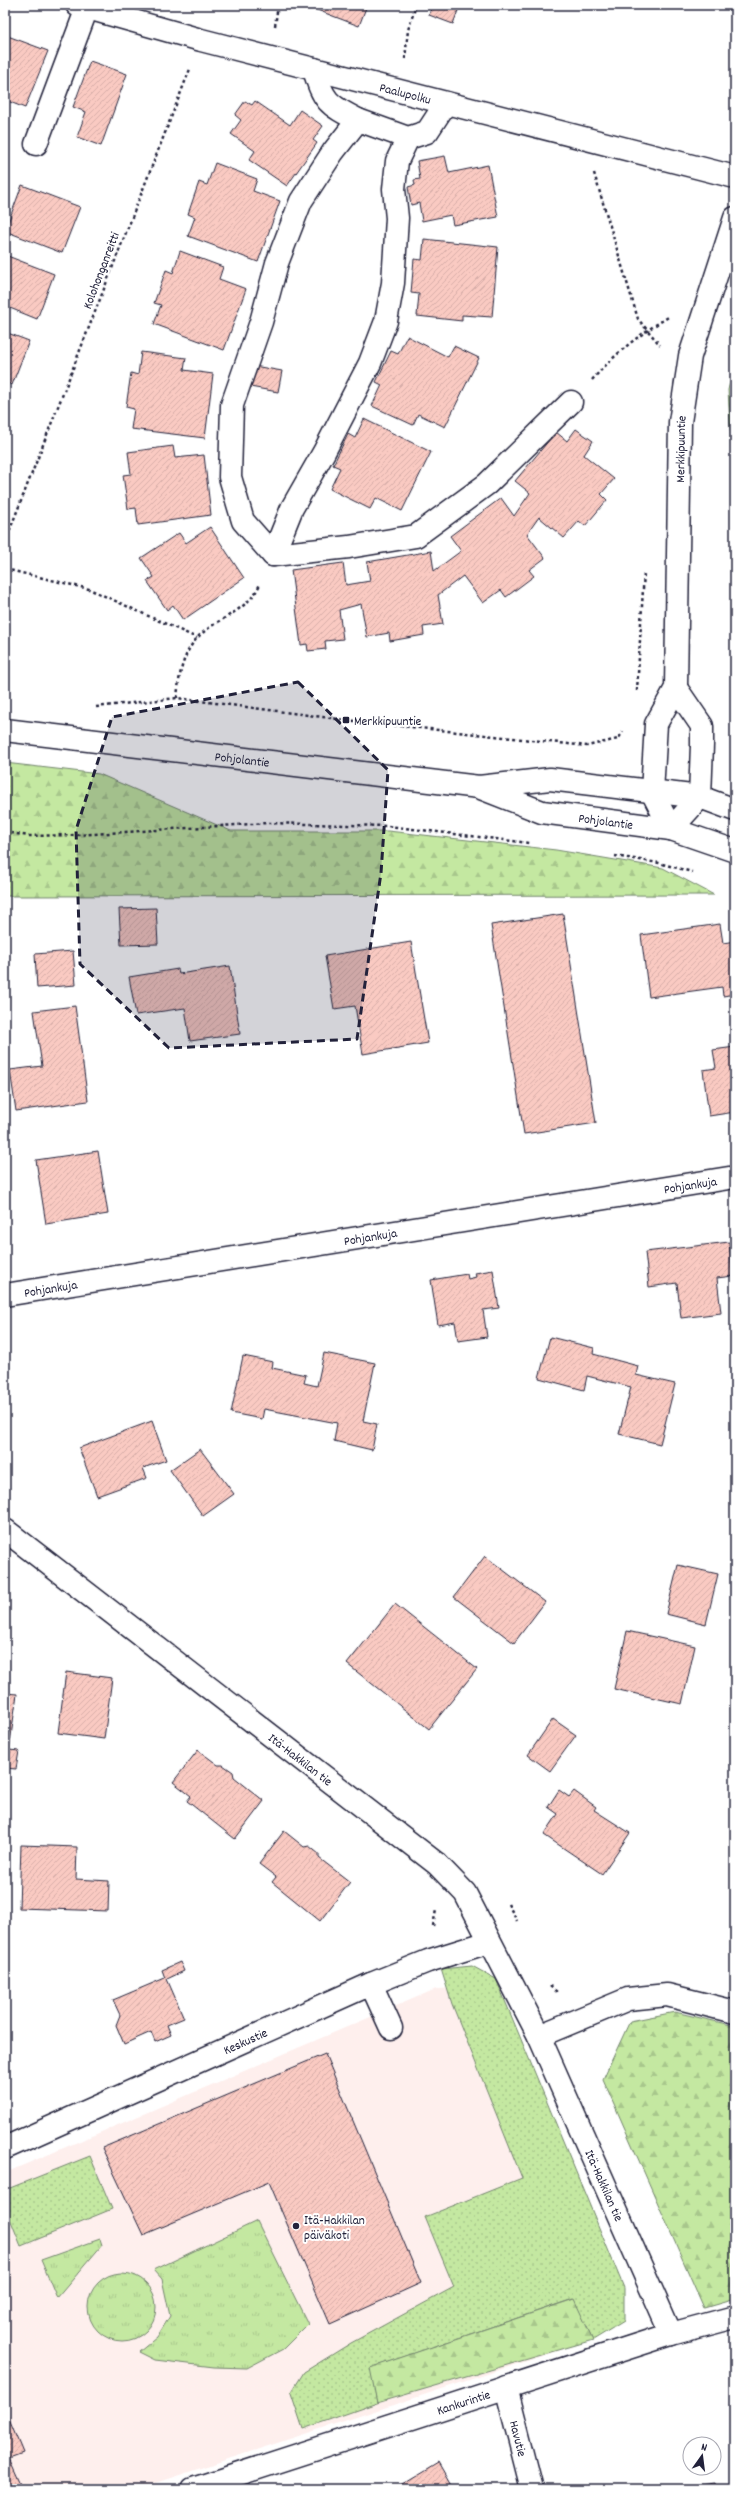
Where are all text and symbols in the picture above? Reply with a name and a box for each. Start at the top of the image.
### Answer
street label: Paalupolku [377,79,433,111]
street label: Kolohonganreitti [79,229,126,312]
street label: Merkkipuuntie [672,414,693,483]
place label: Merkkipuuntie [354,713,422,732]
marker: Merkkipuuntie [341,715,351,725]
street label: Pohjolantie [214,748,271,774]
street label: Pohjolantie [577,810,634,836]
street label: Pohjankuja [662,1173,719,1200]
street label: Pohjankuja [343,1225,400,1252]
street label: Pohjankuja [23,1276,80,1304]
street label: Itä-Hakkilan tie [263,1730,336,1792]
street label: Keskustie [221,2024,271,2061]
street label: Itä-Hakkilan tie [578,2147,627,2225]
place label: Itä-Hakkilan päiväkoti [304,2212,365,2246]
marker: Itä-Hakkilan päiväkoti [291,2221,301,2231]
street label: Kankurintie [435,2386,493,2421]
street label: Havutie [503,2419,530,2459]
north arrow [682,2436,722,2476]
text: N [699,2440,709,2457]

